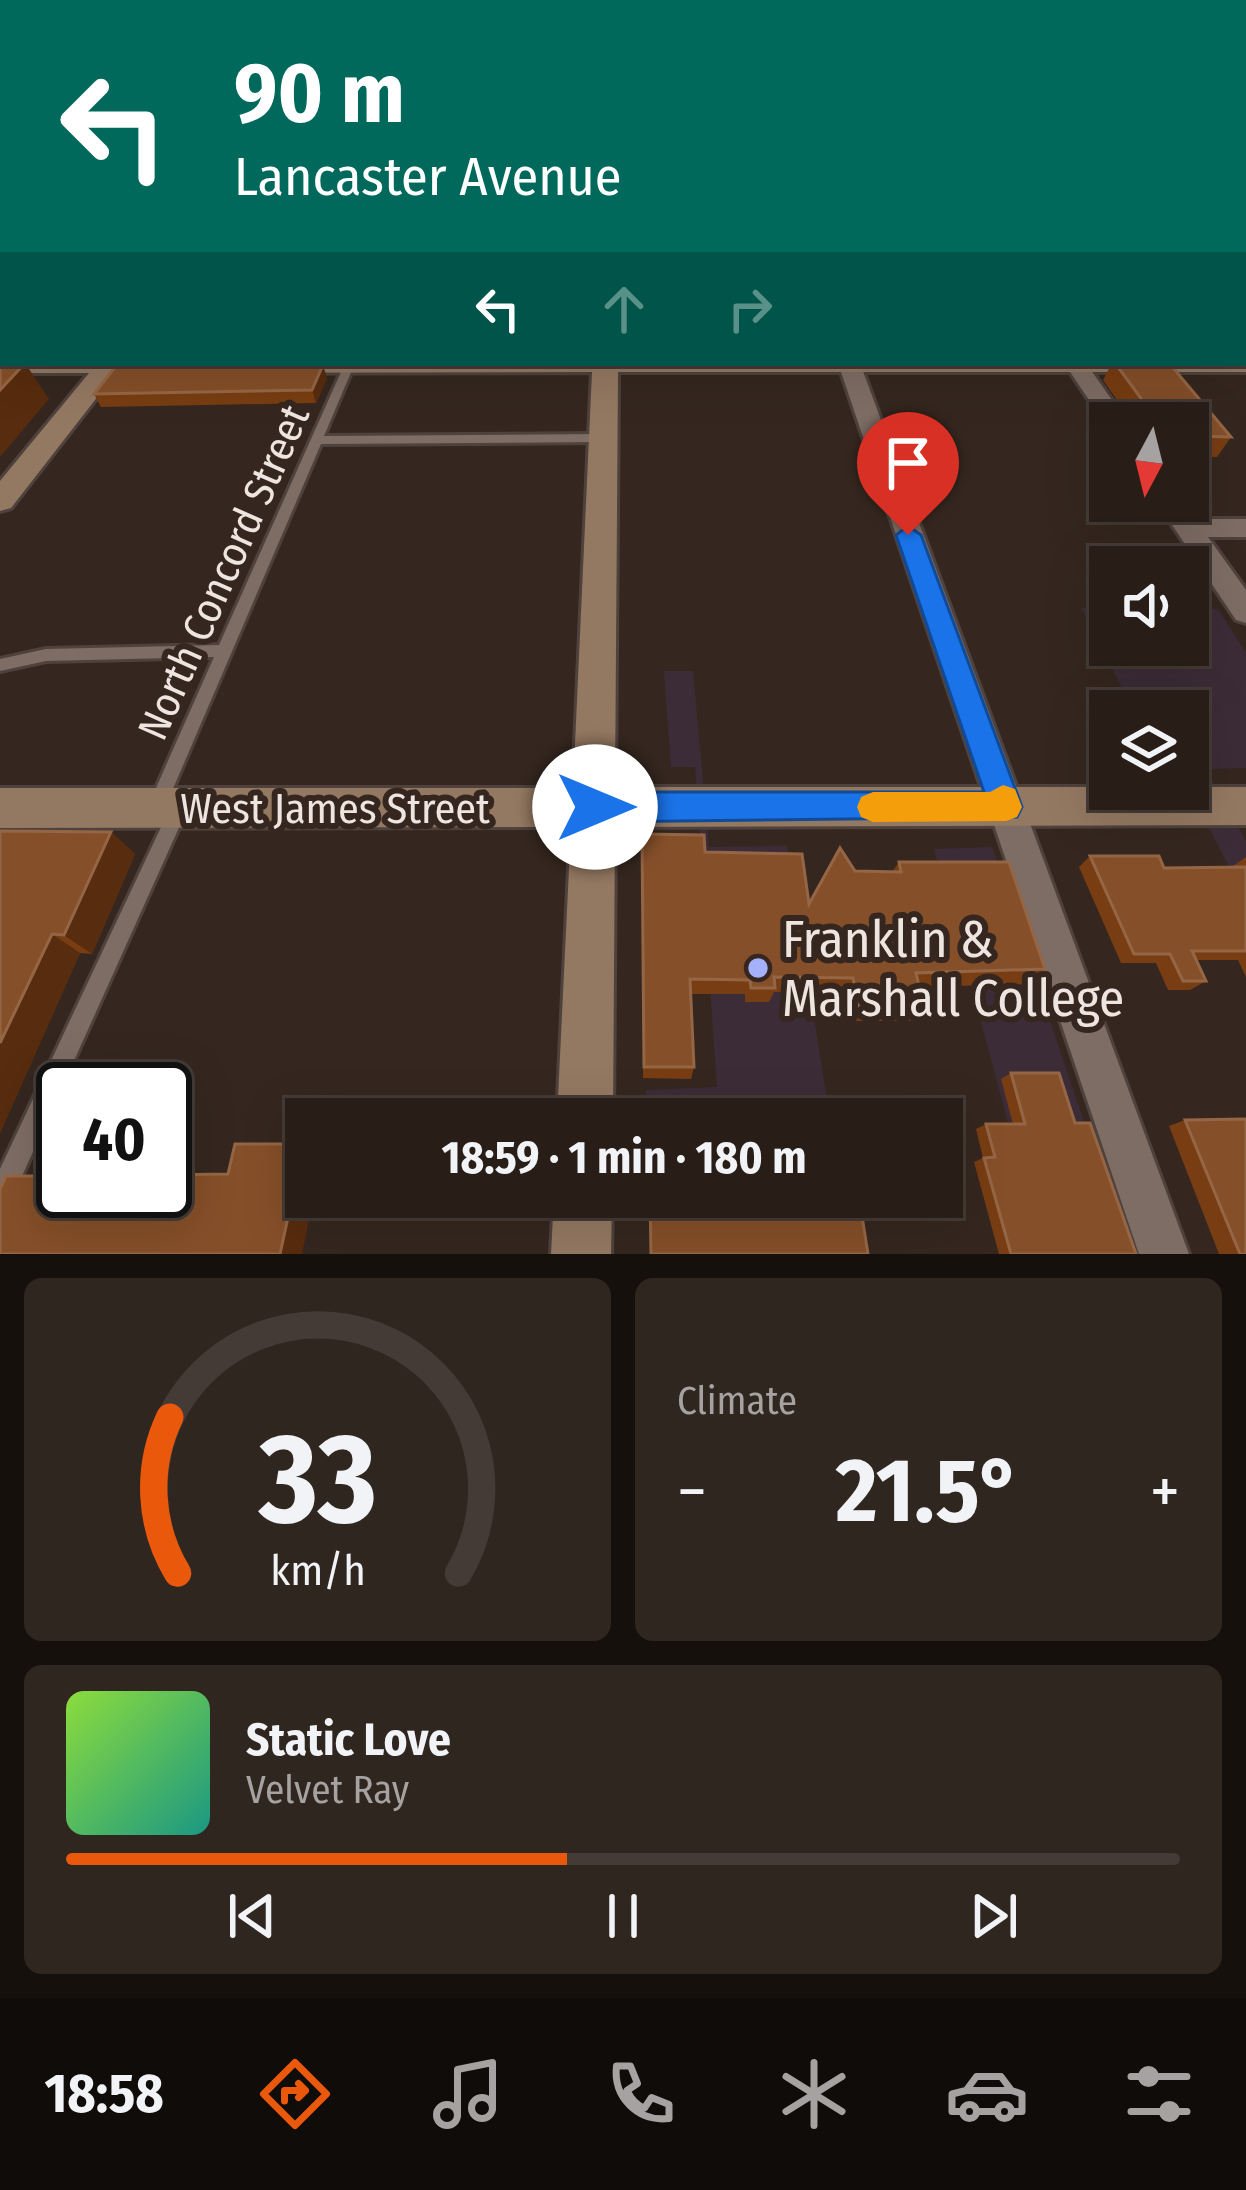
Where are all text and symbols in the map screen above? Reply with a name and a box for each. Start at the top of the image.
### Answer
text: 90 m [234,43,405,144]
icon: left [36,48,192,204]
text: Lancaster Avenue [234,145,622,209]
icon: left [465,276,531,342]
icon: ahead [591,276,657,342]
icon: right [717,276,783,342]
street label: North Concord Street [128,397,320,748]
north arrow [1089,402,1209,522]
map controls [1089,402,1209,810]
pin [857,412,959,535]
icon: arrive [875,430,941,496]
button: sound [1089,546,1209,666]
button: layers [1089,690,1209,810]
position arrow [532,744,658,870]
street label: West James Street [180,784,490,834]
place label: Franklin & Marshall College [782,909,1124,1030]
marker: Franklin & Marshall College [745,955,771,981]
speed limit sign: 40 [36,1062,192,1218]
text: 18:59 · 1 min · 180 m [441,1131,807,1185]
text: Climate [677,1378,797,1424]
text: 33 [257,1405,377,1555]
text: 21.5° [836,1437,1021,1545]
text: − [677,1452,707,1531]
text: + [1150,1452,1180,1531]
text: km/h [270,1544,365,1595]
text: Static Love [246,1713,451,1767]
text: Velvet Ray [246,1767,409,1813]
icon: previous [219,1883,285,1949]
icon: pause [590,1883,656,1949]
icon: next [961,1883,1027,1949]
icon: directions [253,2052,337,2136]
icon: music [426,2052,510,2136]
icon: phone [599,2052,683,2136]
icon: climate [772,2052,856,2136]
icon: car [945,2052,1029,2136]
icon: filters [1117,2052,1201,2136]
text: 18:58 [44,2062,164,2126]

